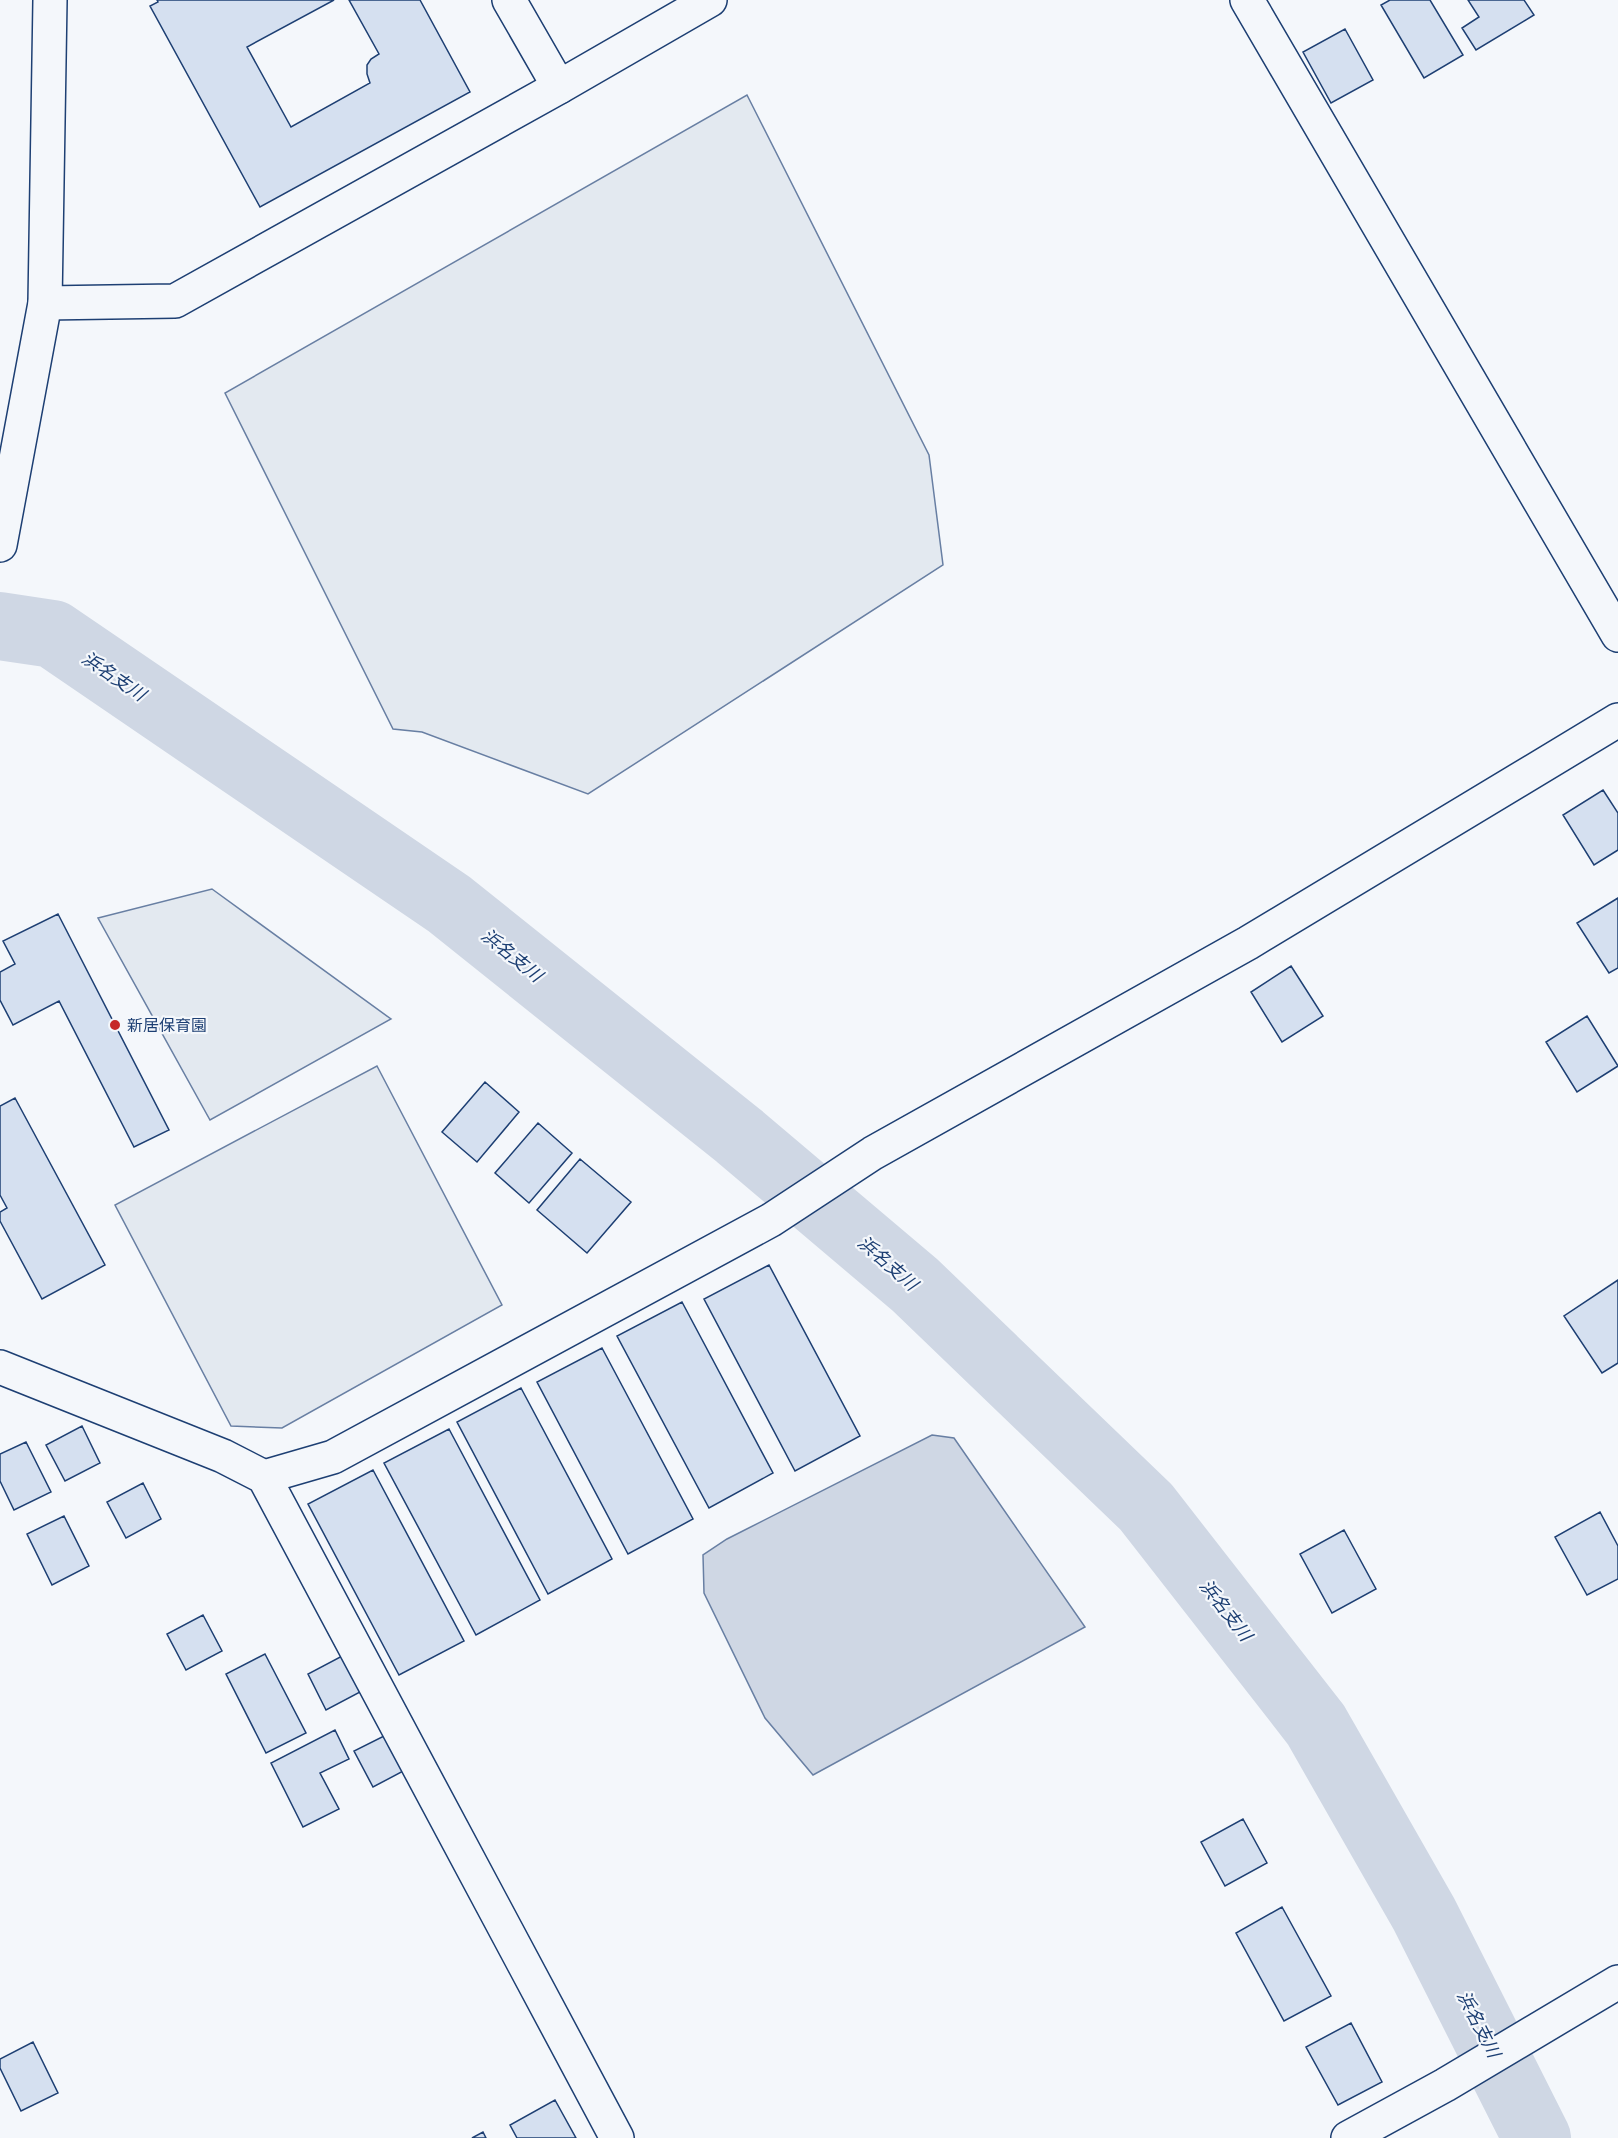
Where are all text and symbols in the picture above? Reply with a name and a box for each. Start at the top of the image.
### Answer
water label: 浜名支川 [78,647,151,706]
water label: 浜名支川 [477,924,548,987]
place label: 新居保育園 [127,1016,207,1035]
marker: 新居保育園 [108,1018,122,1032]
water label: 浜名支川 [854,1231,924,1296]
water label: 浜名支川 [1196,1575,1258,1646]
water label: 浜名支川 [1453,1987,1506,2063]

